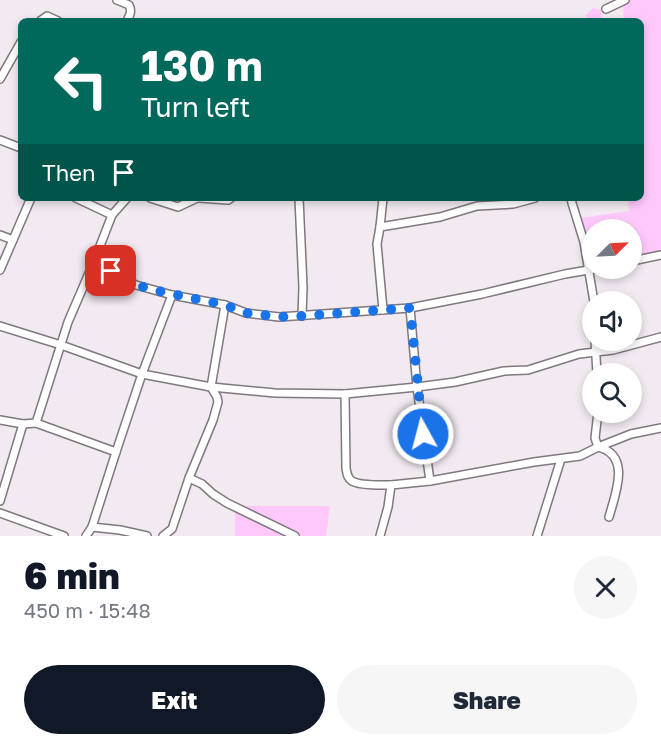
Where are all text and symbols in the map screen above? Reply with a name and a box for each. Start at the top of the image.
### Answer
text: 130 m [141,40,263,90]
icon: left [42,42,120,120]
text: Turn left [141,91,250,123]
icon: arrive [107,156,140,189]
text: Then [42,159,95,186]
north arrow [582,219,642,279]
map controls [582,219,642,423]
pin [85,245,136,296]
icon: arrive [94,254,127,287]
button: sound [582,291,642,351]
button: search [582,363,642,423]
position arrow [391,402,455,466]
text: 6 min [24,554,120,597]
button: close [574,556,637,619]
text: 450 m · 15:48 [24,598,151,622]
button: Exit [24,665,325,734]
button: Share [337,665,637,734]

